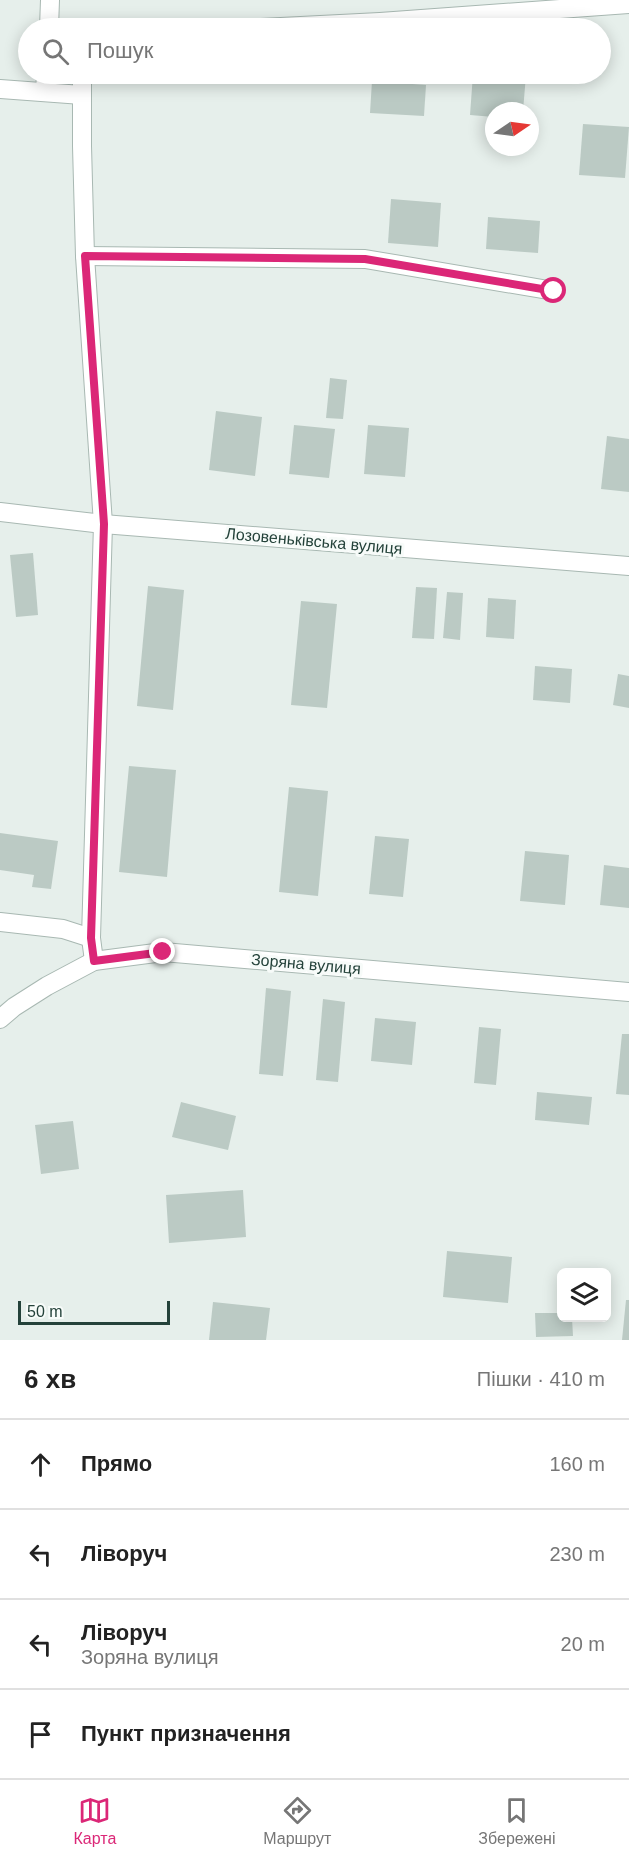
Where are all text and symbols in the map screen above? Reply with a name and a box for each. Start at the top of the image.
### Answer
search box [18,18,611,84]
icon: search [39,35,72,68]
text: Пошук [87,38,153,63]
north arrow [485,102,539,156]
route start [540,277,566,303]
street label: Лозовеньківська вулиця [225,525,403,557]
route end [149,938,175,964]
street label: Зоряна вулиця [250,951,362,977]
map controls [557,1268,611,1322]
button: layers [557,1268,611,1322]
scale bar [18,1298,170,1326]
text: 50 m [27,1303,63,1320]
text: 6 хв [24,1364,76,1394]
text: Пішки · 410 m [477,1368,605,1390]
icon: ahead [24,1448,57,1481]
text: Прямо [81,1451,152,1476]
text: 160 m [549,1453,605,1475]
icon: left [24,1538,57,1571]
text: Ліворуч [81,1541,167,1566]
text: 230 m [549,1543,605,1565]
text: Ліворуч [81,1620,167,1645]
icon: left [24,1628,57,1661]
text: 20 m [561,1633,605,1655]
text: Зоряна вулиця [81,1646,219,1668]
icon: arrive [24,1718,57,1751]
text: Пункт призначення [81,1721,291,1746]
tab: Карта [73,1794,116,1848]
tab: Маршрут [263,1794,331,1848]
tab: Збережені [478,1794,556,1848]

